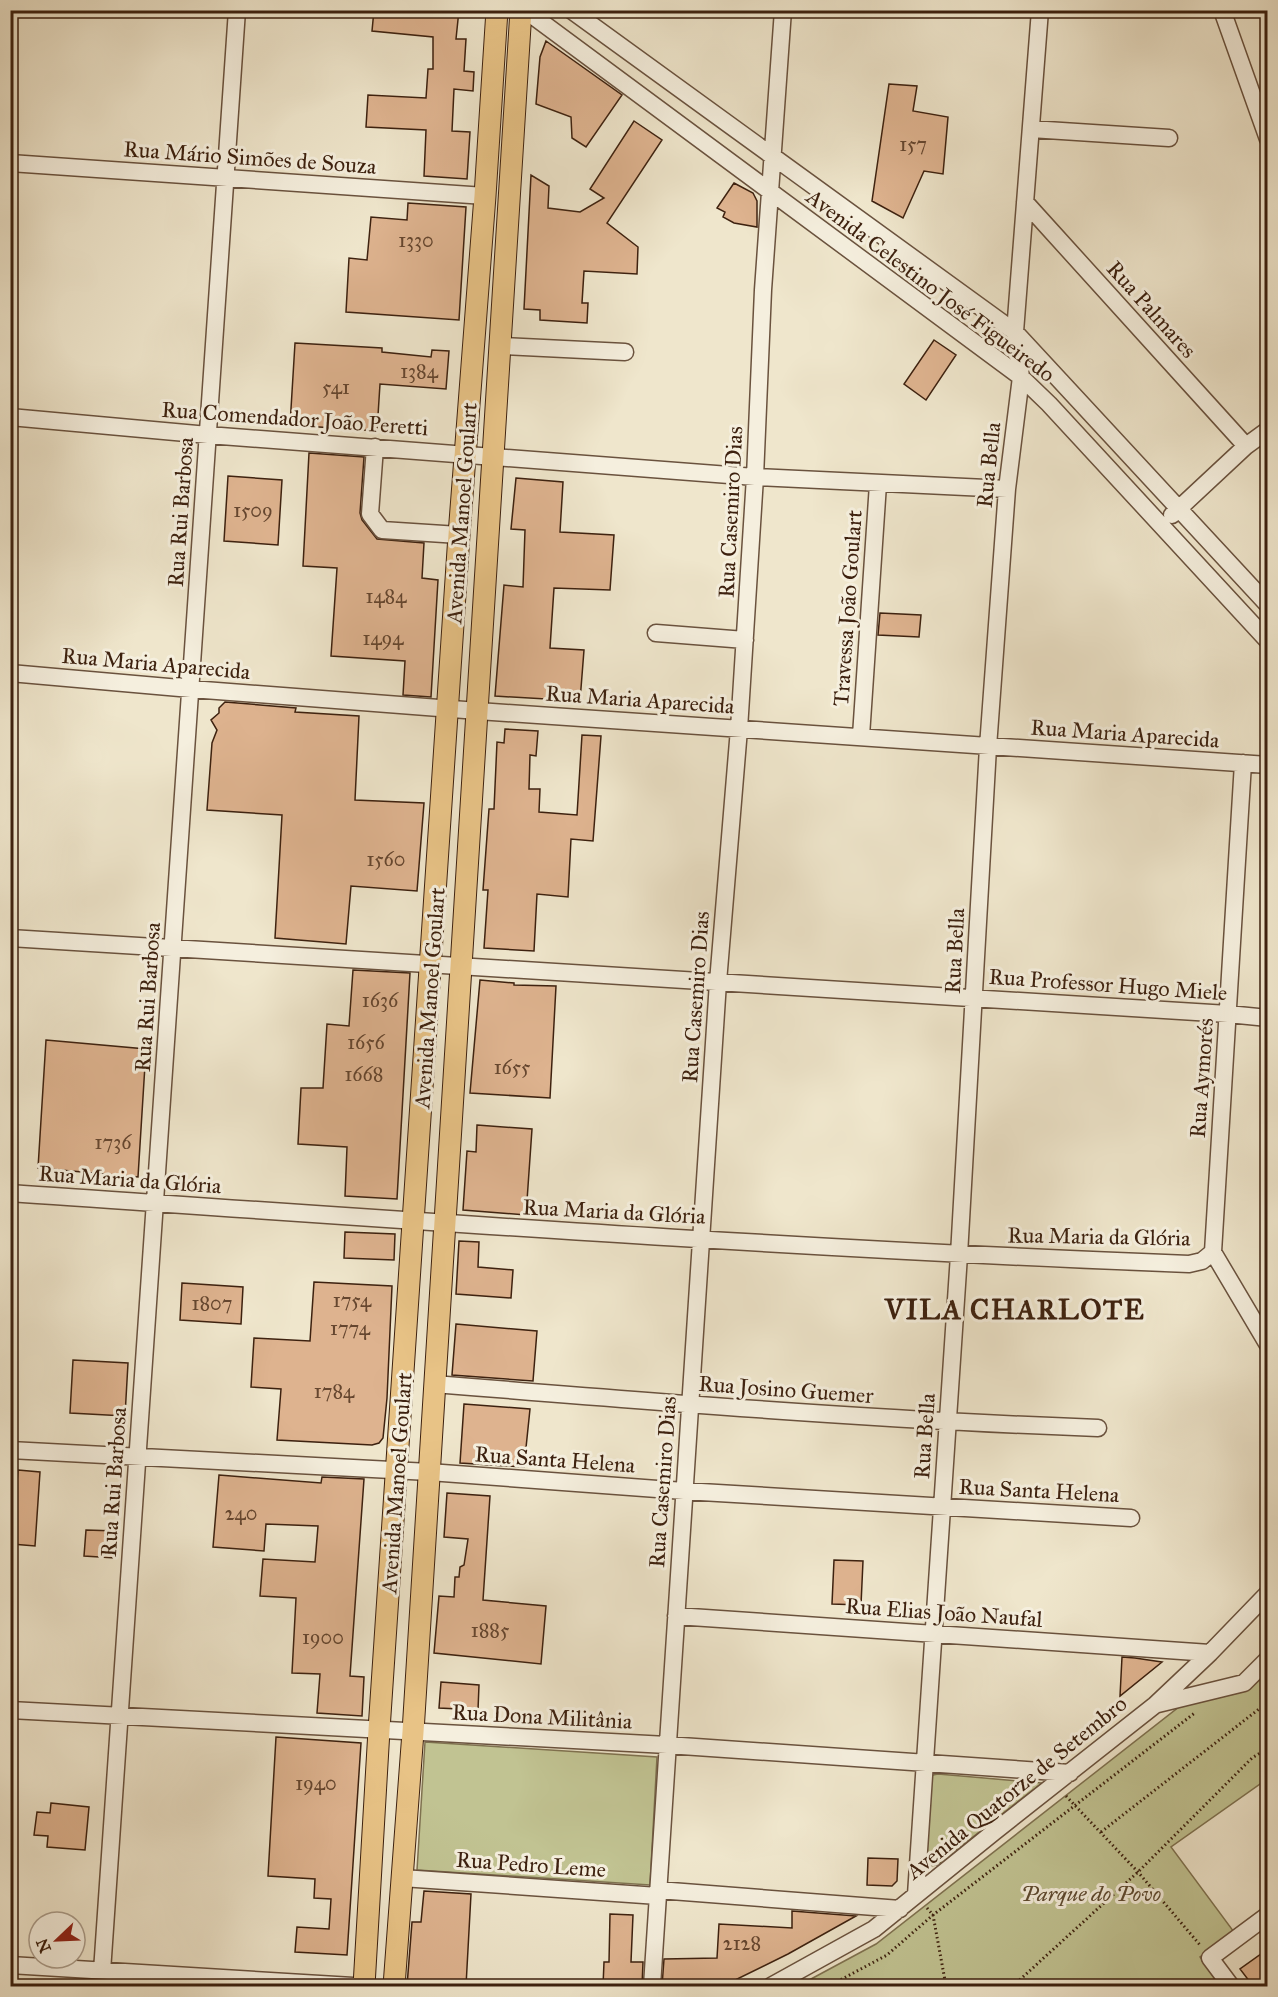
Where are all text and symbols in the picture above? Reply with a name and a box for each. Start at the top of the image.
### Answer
house number: 157 [899,132,927,156]
street label: Rua Mário Simões de Souza [123,135,378,180]
street label: Avenida Celestino José Figueiredo [800,182,1060,388]
house number: 1330 [398,228,434,252]
street label: Rua Palmares [1101,255,1202,364]
house number: 1384 [400,359,439,383]
house number: 541 [322,375,350,399]
street label: Rua Comendador João Peretti [161,396,429,441]
street label: Avenida Manoel Goulart [440,401,483,626]
street label: Rua Bella [971,420,1006,509]
street label: Rua Casemiro Dias [713,425,748,599]
street label: Rua Rui Barbosa [162,435,199,588]
house number: 1509 [233,498,273,522]
street label: Travessa João Goulart [827,509,868,707]
house number: 1484 [366,584,407,608]
house number: 1494 [363,626,404,650]
street label: Rua Maria Aparecida [60,642,252,685]
street label: Rua Maria Aparecida [545,679,736,720]
street label: Rua Maria Aparecida [1030,713,1221,754]
house number: 1560 [367,847,405,871]
street label: Avenida Manoel Goulart [408,886,451,1111]
street label: Rua Bella [939,907,970,995]
street label: Rua Casemiro Dias [676,910,715,1084]
street label: Rua Rui Barbosa [129,920,166,1073]
street label: Rua Professor Hugo Miele [988,963,1228,1006]
house number: 1636 [362,988,399,1012]
street label: Rua Aymorés [1184,1017,1219,1139]
house number: 1656 [347,1030,386,1054]
house number: 1655 [494,1055,530,1079]
house number: 1668 [345,1062,383,1086]
house number: 1736 [95,1130,132,1154]
street label: Rua Maria da Glória [38,1160,223,1199]
street label: Rua Maria da Glória [522,1193,707,1230]
street label: Rua Maria da Glória [1007,1221,1191,1252]
house number: 1754 [333,1288,372,1312]
house number: 1807 [192,1291,232,1315]
district label: VILA CHARLOTE [884,1292,1145,1327]
house number: 1774 [330,1316,371,1340]
street label: Rua Josino Guemer [697,1370,875,1409]
street label: Avenida Manoel Goulart [375,1371,418,1596]
house number: 1784 [314,1379,355,1403]
street label: Rua Bella [908,1392,941,1480]
street label: Rua Casemiro Dias [643,1395,682,1569]
street label: Rua Rui Barbosa [95,1405,132,1558]
street label: Rua Santa Helena [474,1440,637,1479]
street label: Rua Santa Helena [958,1473,1121,1508]
house number: 240 [225,1501,257,1525]
street label: Rua Elias João Naufal [844,1592,1044,1633]
house number: 1885 [471,1618,509,1642]
house number: 1900 [302,1625,344,1649]
street label: Avenida Quatorze de Setembro [900,1690,1132,1885]
street label: Rua Dona Militânia [451,1698,634,1735]
house number: 1940 [295,1771,337,1795]
street label: Rua Pedro Leme [455,1846,607,1883]
park label: Parque do Povo [1021,1880,1161,1907]
north arrow [27,1910,87,1970]
house number: 2128 [723,1931,761,1955]
text: N [32,1935,55,1956]

